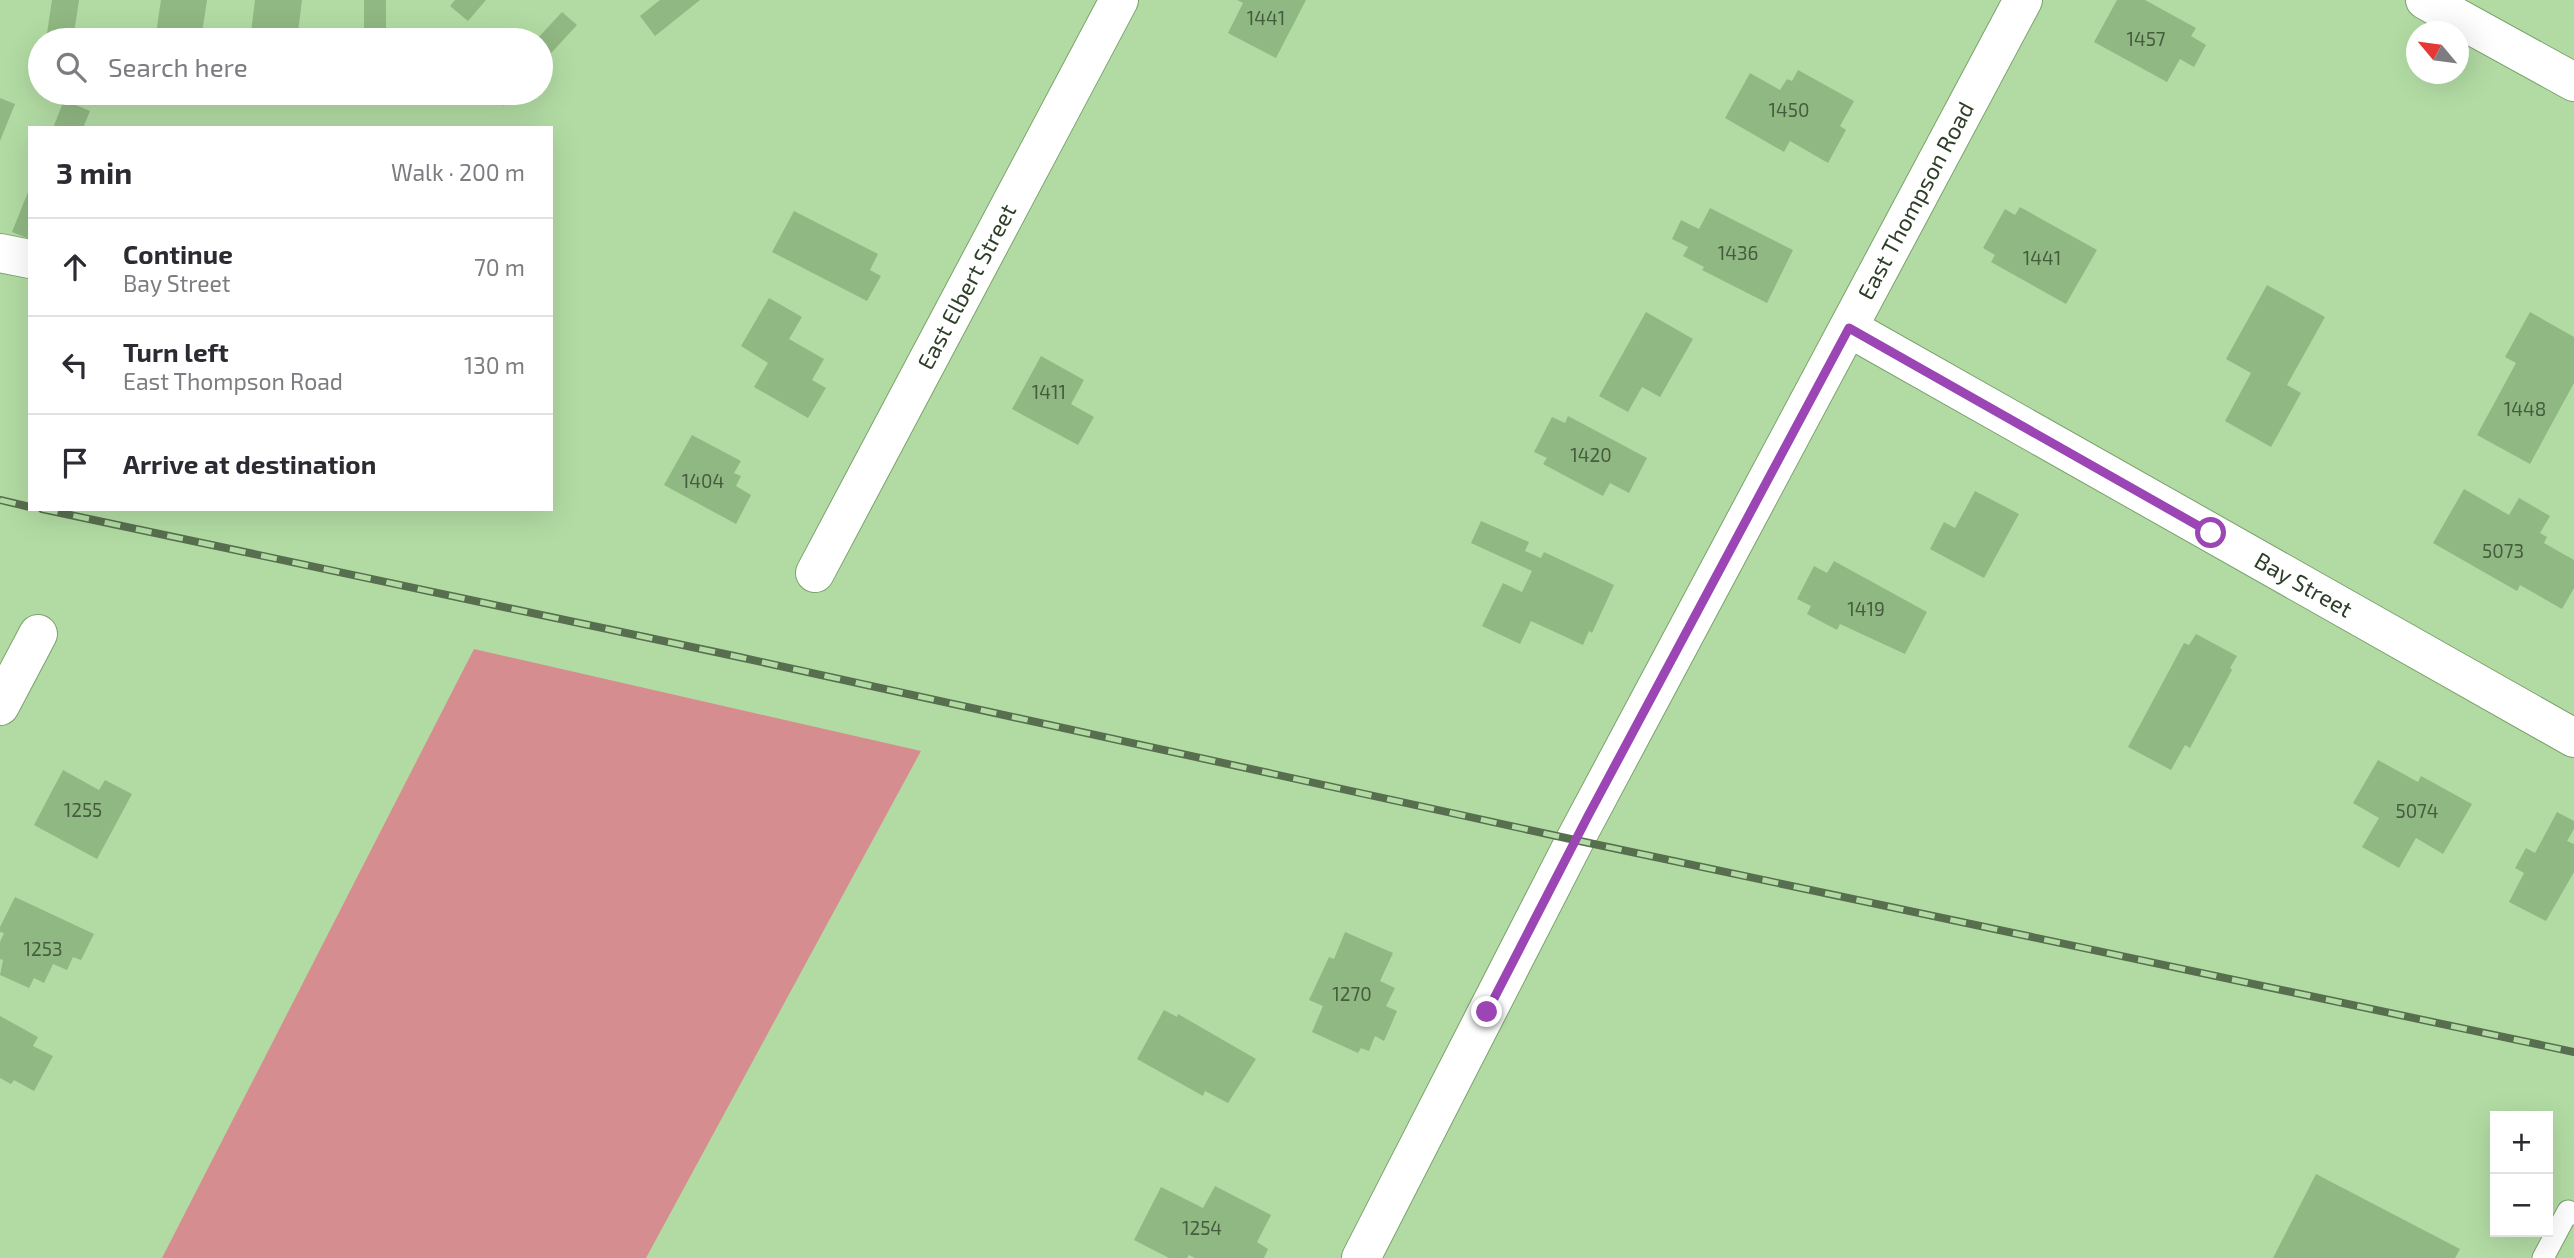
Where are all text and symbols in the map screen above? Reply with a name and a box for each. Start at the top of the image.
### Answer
house number: 1441 [1247,6,1285,29]
north arrow [2406,21,2469,84]
house number: 1457 [2126,27,2166,50]
search box [28,28,553,105]
icon: search [52,48,90,86]
text: Search here [108,51,248,82]
street label: East Thompson Road [1851,97,1979,304]
house number: 1450 [1769,98,1809,121]
text: 3 min [56,154,132,190]
text: Walk · 200 m [391,158,525,186]
street label: East Elbert Street [911,199,1021,374]
text: Continue [123,238,233,269]
house number: 1436 [1718,241,1758,264]
house number: 1441 [2023,246,2061,269]
icon: ahead [56,248,94,286]
text: 70 m [474,253,525,281]
text: Bay Street [123,269,231,297]
text: Turn left [123,336,229,367]
icon: left [56,346,94,384]
text: 130 m [464,351,525,379]
text: East Thompson Road [123,367,343,395]
house number: 1411 [1032,380,1066,403]
house number: 1448 [2504,397,2546,420]
house number: 1420 [1570,443,1612,466]
icon: arrive [56,444,94,482]
text: Arrive at destination [123,448,376,479]
house number: 1404 [682,469,724,492]
route start [2195,517,2226,548]
house number: 5073 [2482,539,2524,562]
street label: Bay Street [2250,545,2358,623]
house number: 1419 [1847,597,1885,620]
house number: 1255 [64,798,102,821]
house number: 5074 [2395,799,2439,822]
house number: 1253 [24,937,63,960]
house number: 1270 [1332,982,1372,1005]
route end [1471,996,1502,1027]
map controls [2490,1111,2553,1237]
button: + [2490,1111,2553,1174]
button: − [2490,1174,2553,1237]
house number: 1254 [1182,1216,1222,1239]

